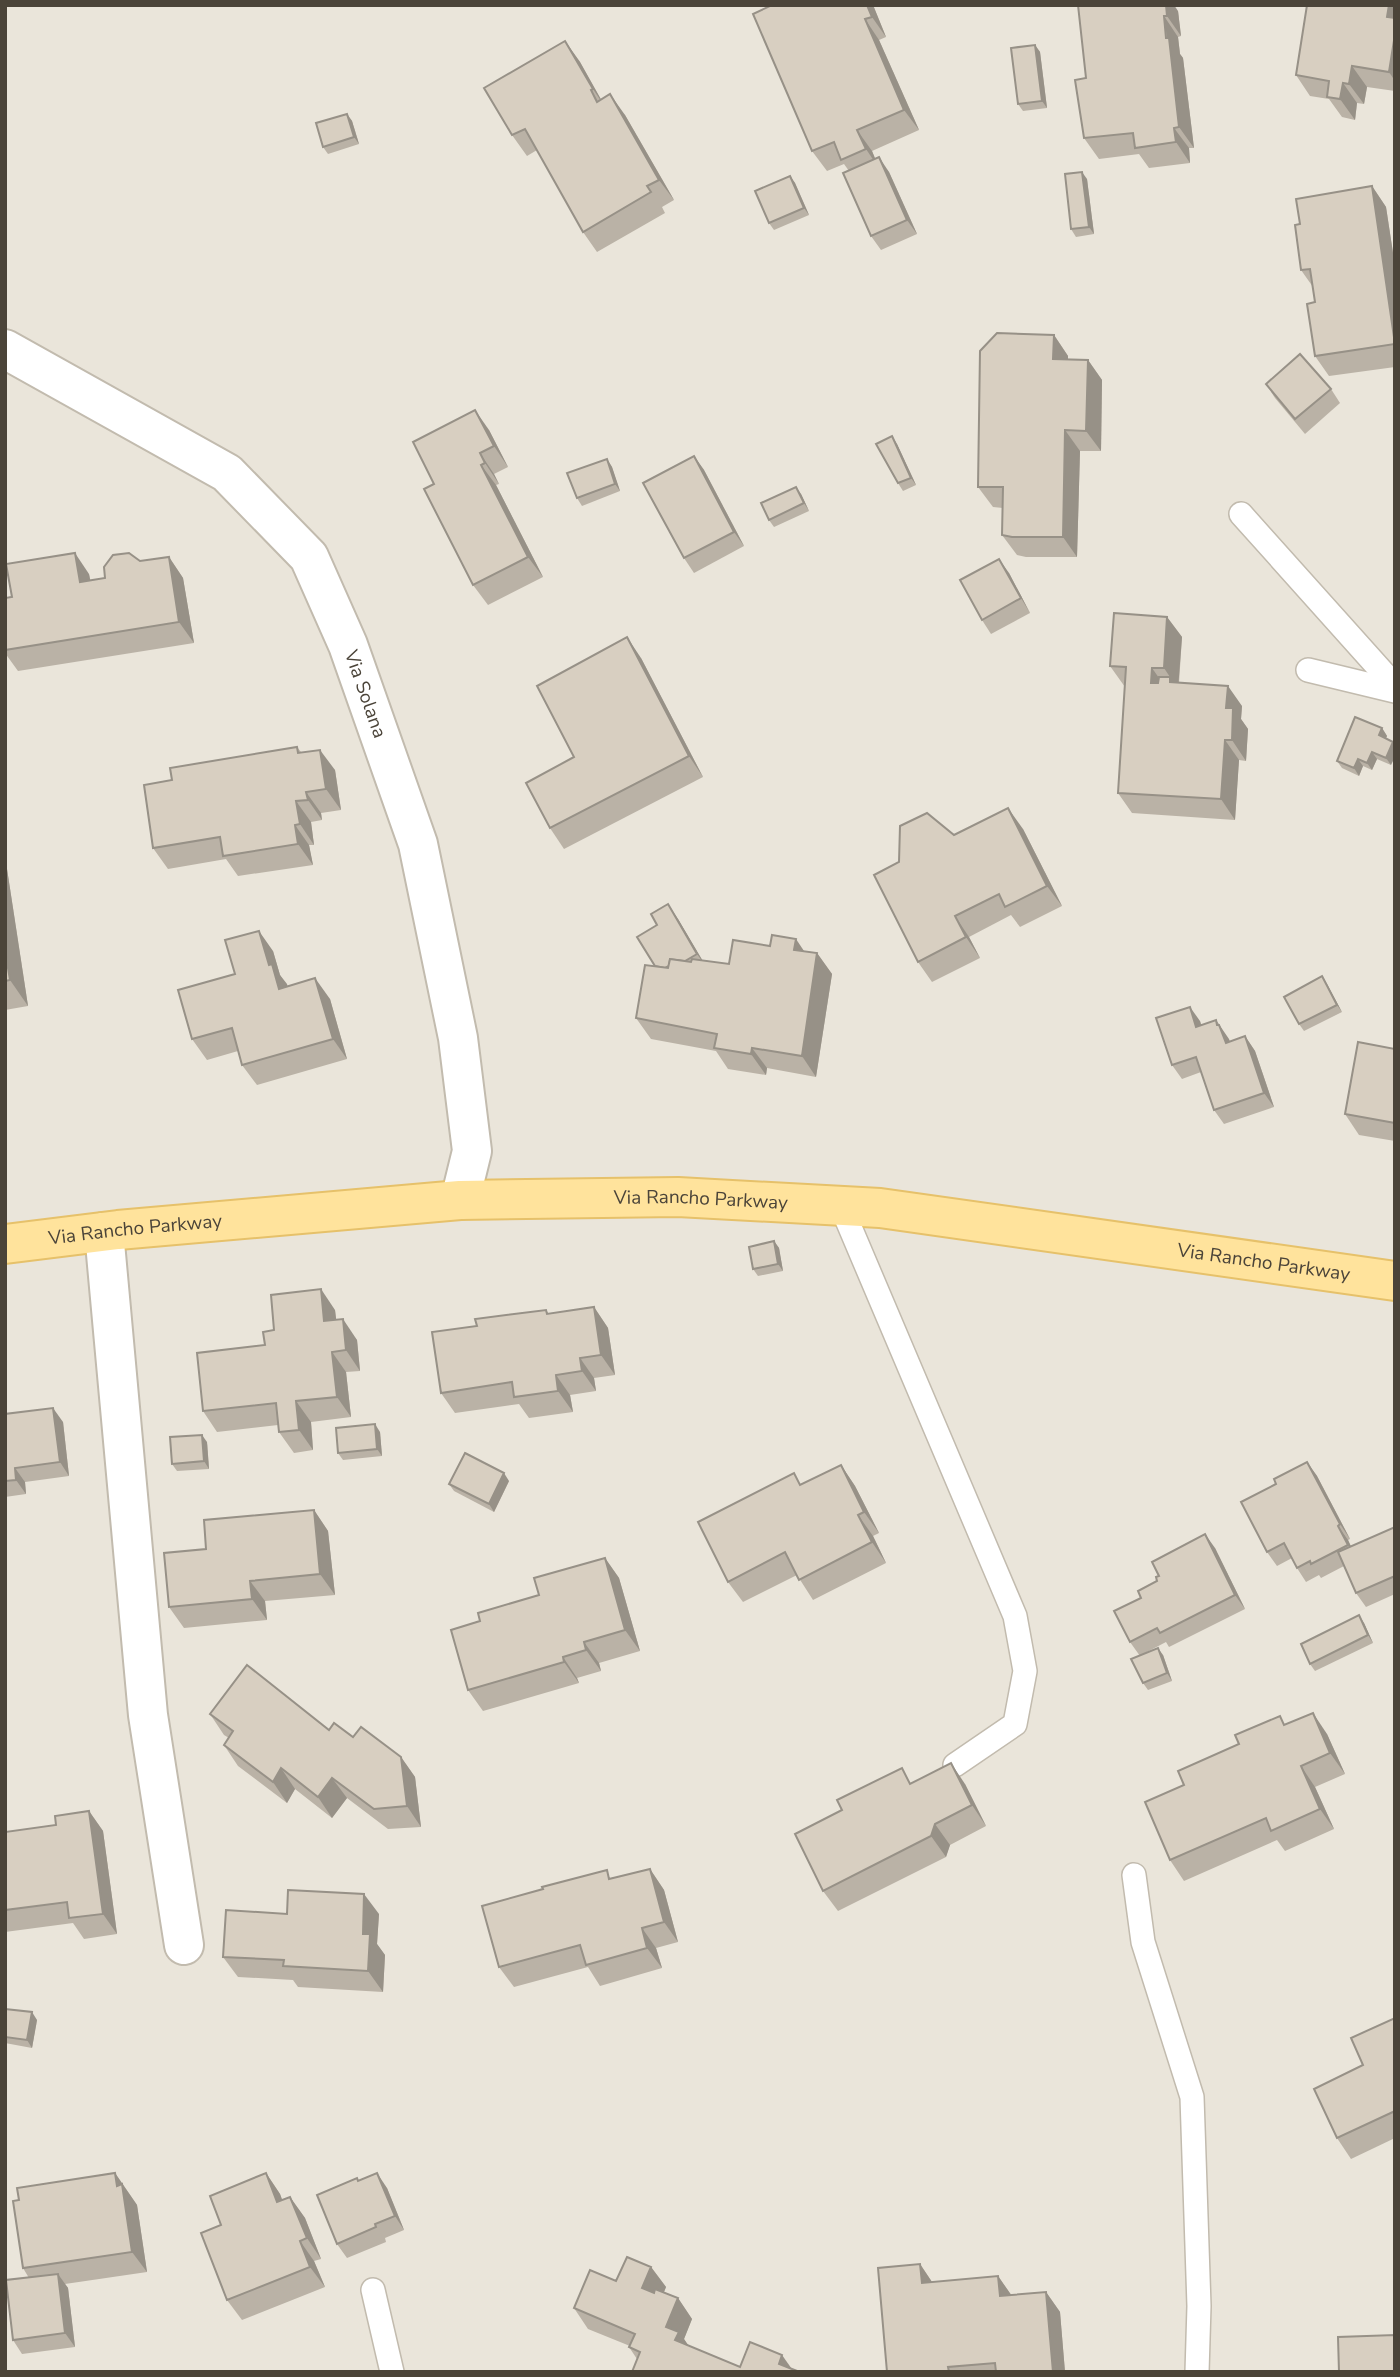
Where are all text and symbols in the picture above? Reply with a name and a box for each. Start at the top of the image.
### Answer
street label: Via Solana [338,646,393,742]
street label: Via Rancho Parkway [612,1184,789,1216]
street label: Via Rancho Parkway [46,1208,223,1252]
street label: Via Rancho Parkway [1175,1237,1352,1288]

